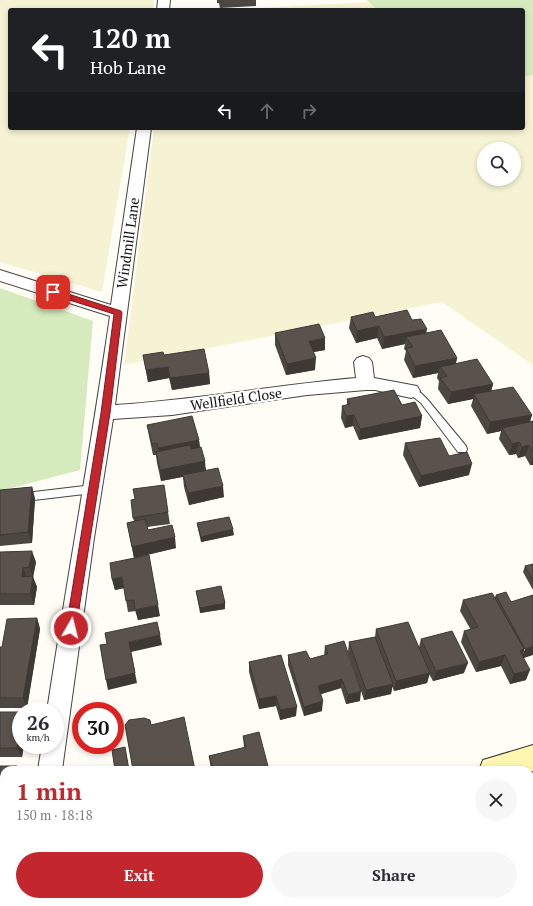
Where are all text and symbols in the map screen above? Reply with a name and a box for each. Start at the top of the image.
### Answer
text: 120 m [90,19,171,56]
icon: left [24,24,76,76]
text: Hob Lane [90,55,166,79]
icon: left [214,100,236,122]
icon: ahead [256,100,278,122]
icon: right [298,100,320,122]
map controls [477,142,521,186]
button: search [477,142,521,186]
street label: Windmill Lane [112,196,143,290]
pin [36,275,70,309]
icon: arrive [42,281,64,303]
street label: Wellfield Close [189,383,283,414]
position arrow [50,607,92,649]
speed limit sign: 30 [72,702,124,754]
text: 26 [27,709,49,736]
text: km/h [26,731,50,744]
text: 1 min [16,775,82,807]
button: close [475,779,517,821]
text: 150 m · 18:18 [16,806,93,824]
button: Exit [16,852,263,898]
button: Share [271,852,517,898]

